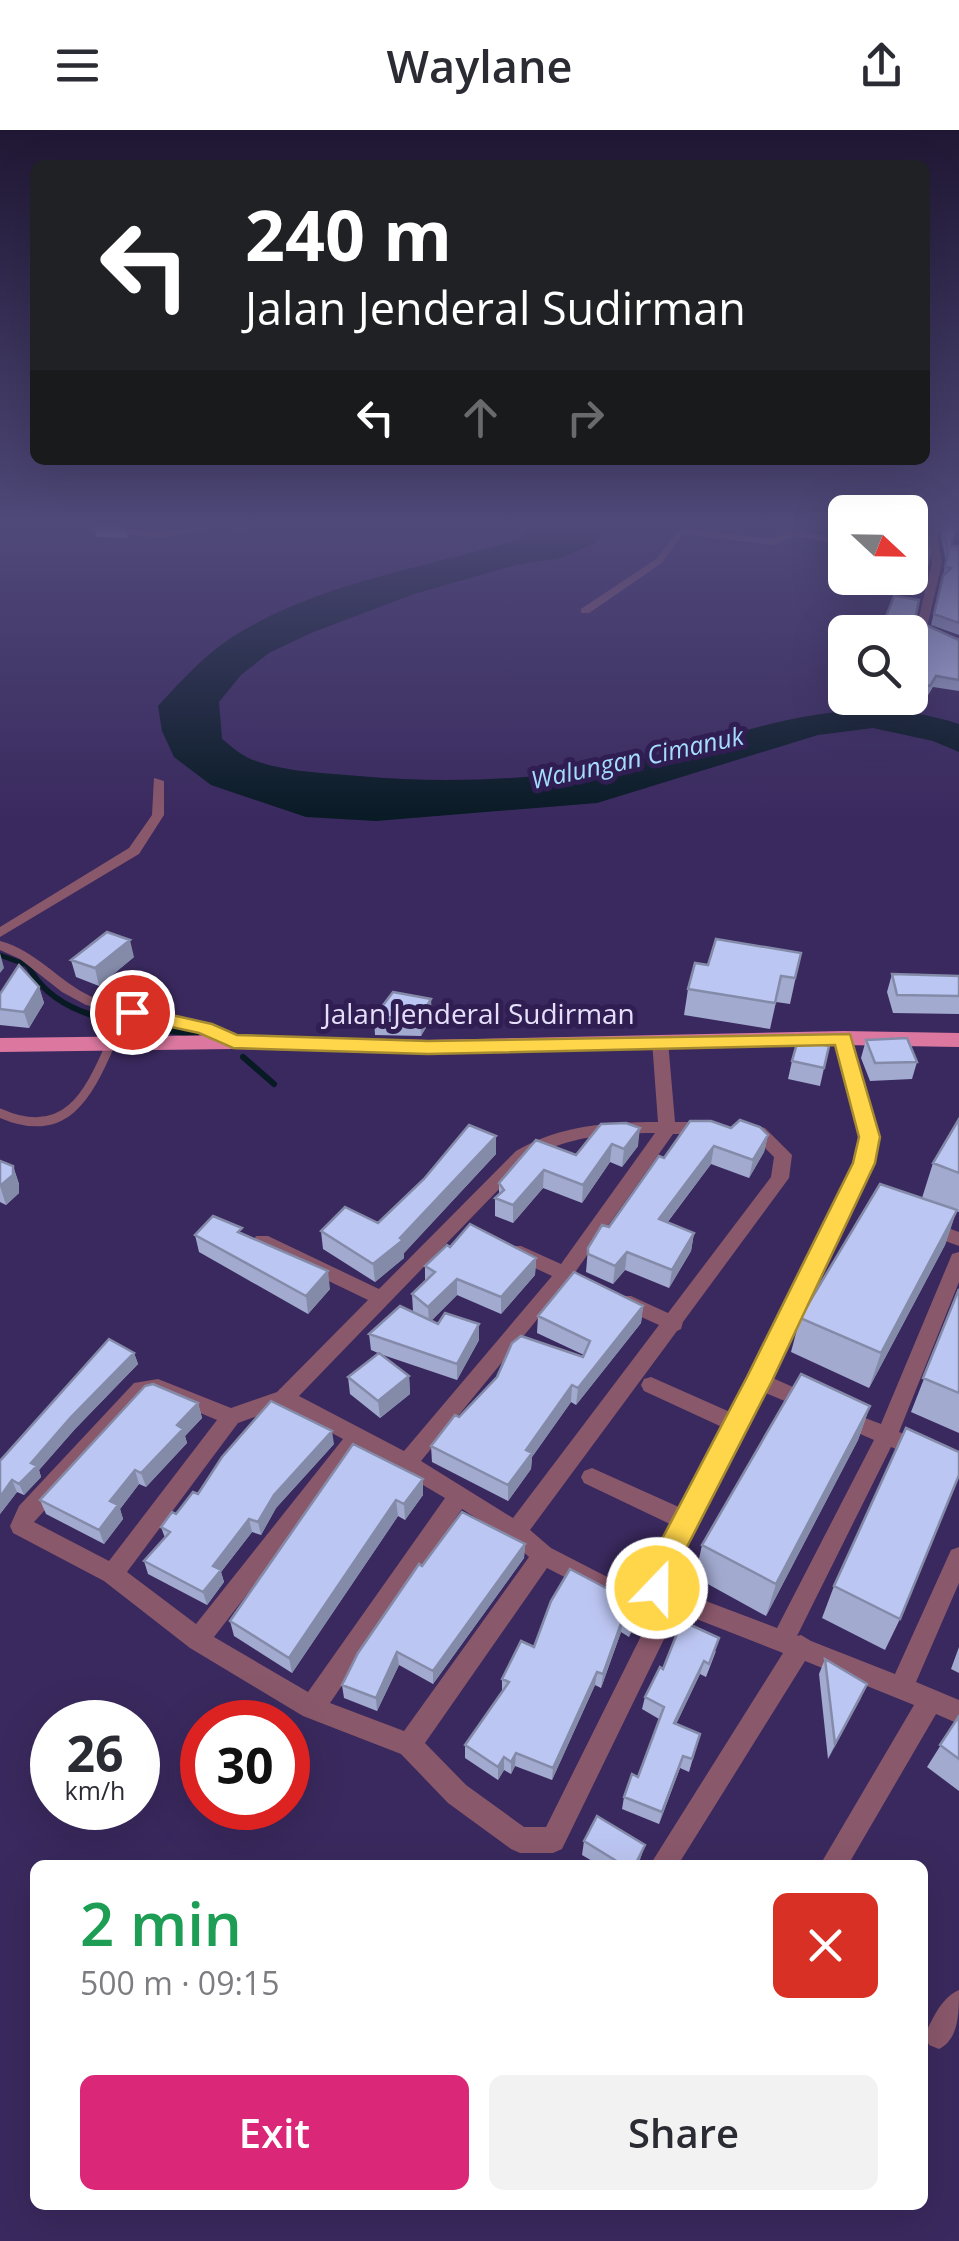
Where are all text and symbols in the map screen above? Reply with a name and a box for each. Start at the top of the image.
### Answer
text: Waylane [387,35,572,96]
icon: menu [50,38,105,93]
icon: share [854,38,909,93]
text: 240 m [245,186,452,282]
icon: left [80,200,210,330]
text: Jalan Jenderal Sudirman [245,277,746,338]
icon: left [348,390,403,445]
icon: ahead [453,390,508,445]
icon: right [558,390,613,445]
north arrow [828,495,928,595]
map controls [828,495,928,715]
button: search [828,615,928,715]
water label: Walungan Cimanuk [528,718,747,796]
pin [90,970,175,1055]
icon: arrive [105,985,160,1040]
street label: Jalan Jenderal Sudirman [320,994,635,1032]
position arrow [605,1536,709,1640]
speed limit sign: 30 [180,1700,310,1830]
text: 26 [66,1719,124,1787]
text: km/h [65,1773,125,1807]
text: 2 min [80,1882,242,1964]
button: close [773,1893,878,1998]
text: 500 m · 09:15 [80,1961,279,2004]
button: Exit [80,2075,469,2190]
button: Share [489,2075,878,2190]

